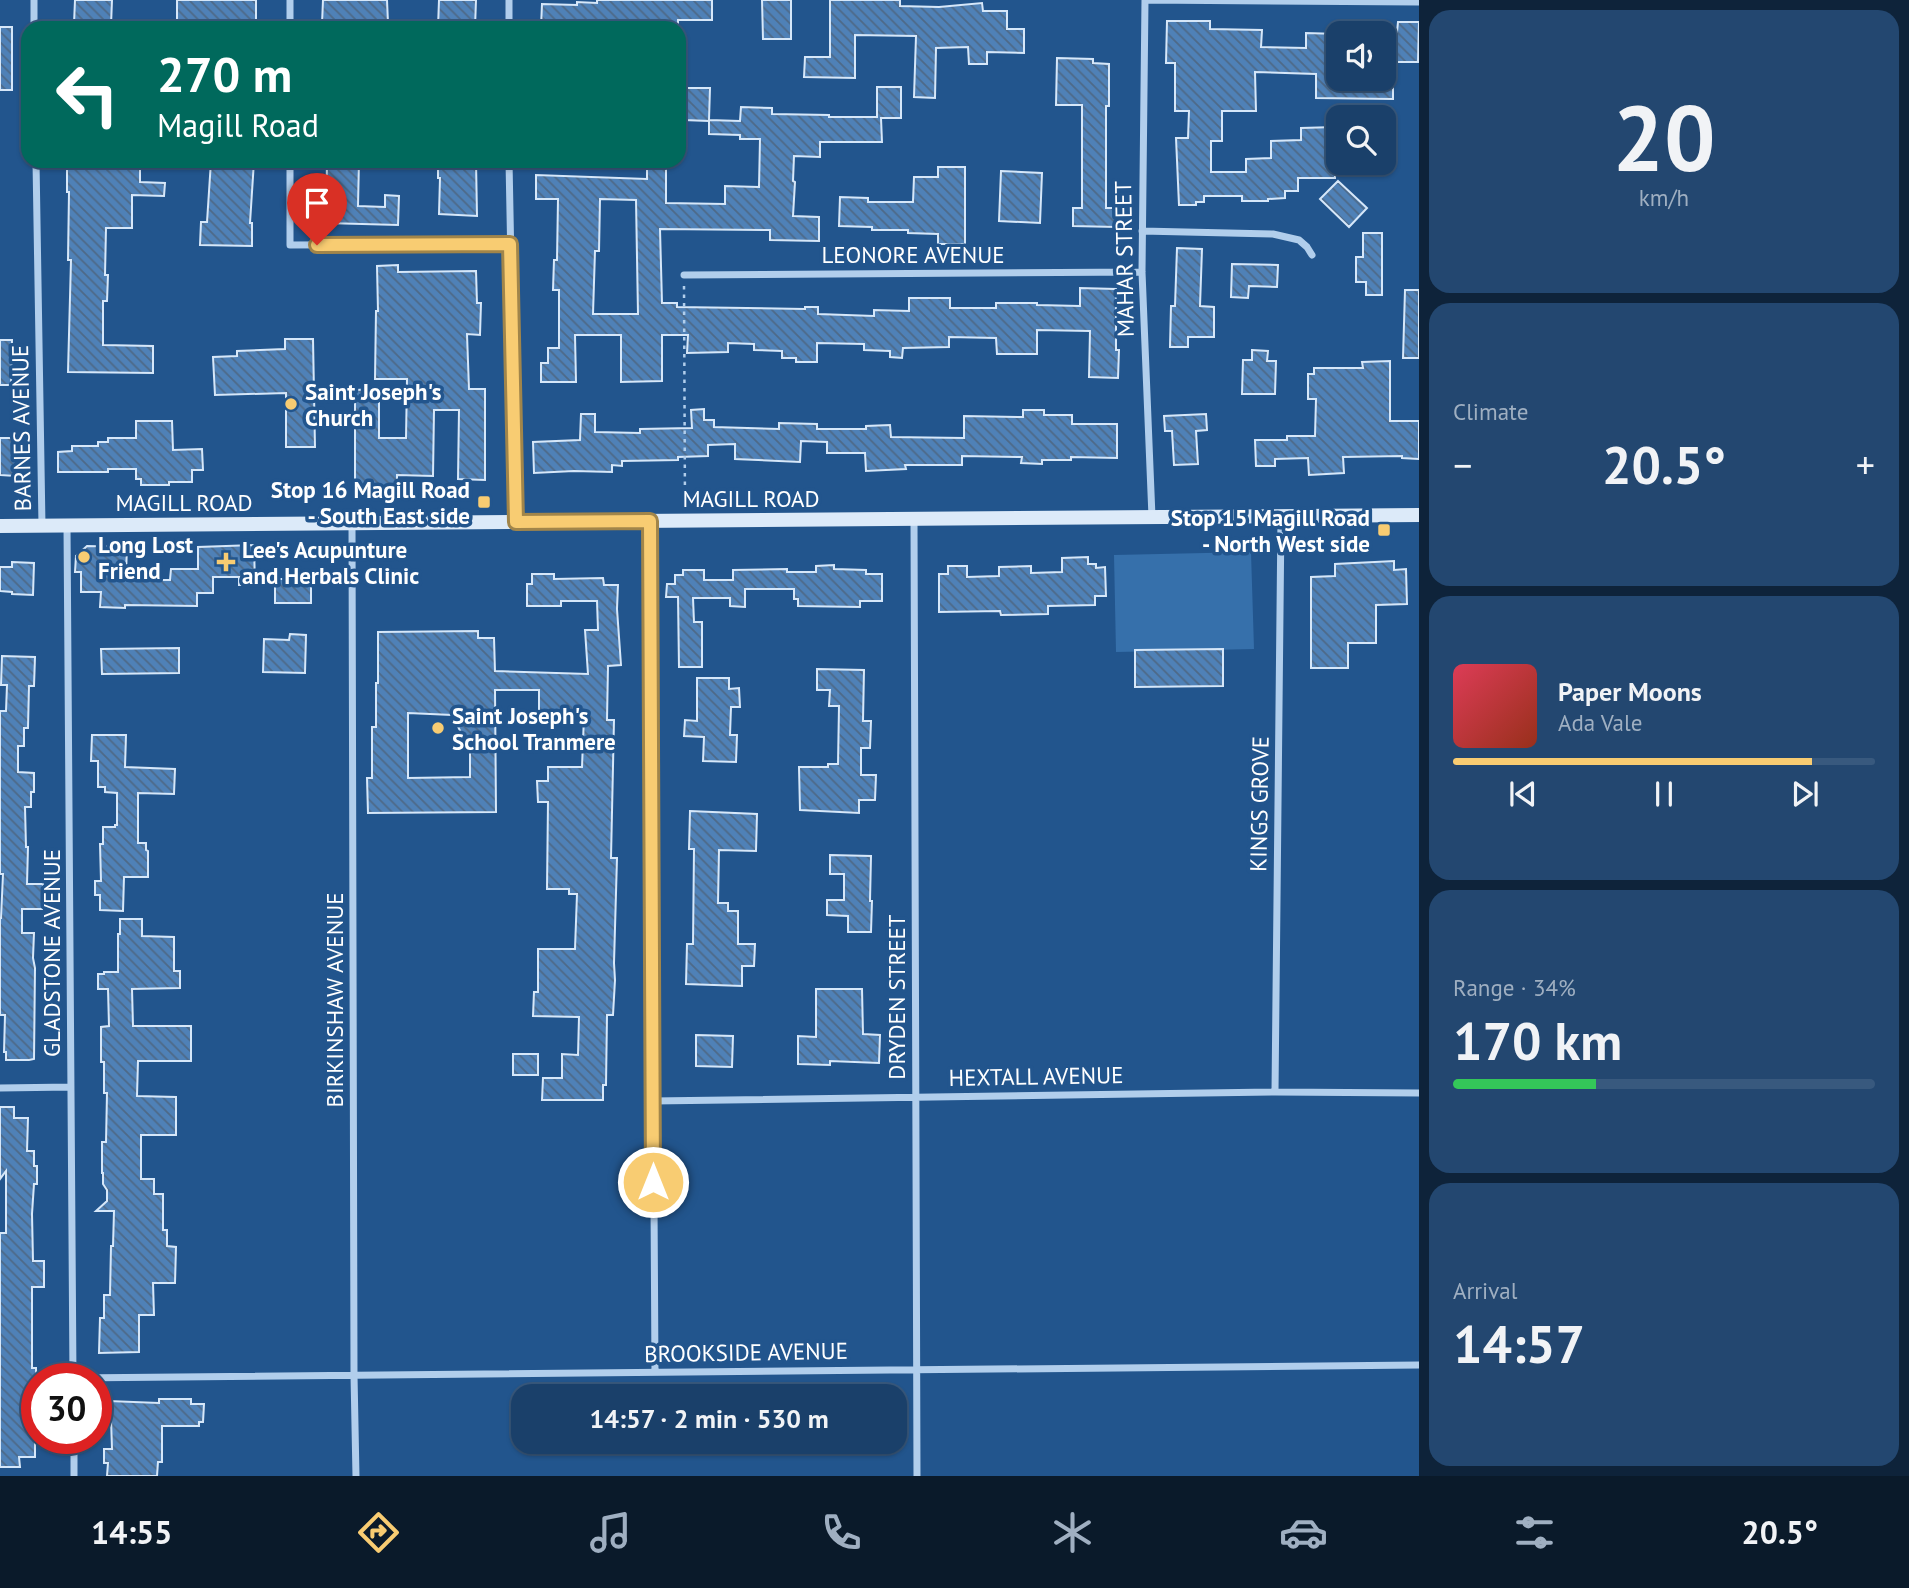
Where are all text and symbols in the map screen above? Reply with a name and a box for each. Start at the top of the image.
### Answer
map controls [1326,21,1396,175]
button: sound [1326,21,1396,91]
text: 270 m [157,42,292,106]
icon: left [42,49,133,140]
text: 20 [1612,78,1716,196]
text: Magill Road [157,104,319,146]
button: search [1326,105,1396,175]
pin [287,173,347,245]
street label: MAHAR STREET [1108,180,1140,337]
text: km/h [1639,183,1689,212]
icon: arrive [298,184,336,222]
street label: LEONORE AVENUE [821,240,1005,269]
street label: BARNES AVENUE [5,344,37,512]
place label: Saint Joseph's Church [305,377,442,432]
marker: Saint Joseph's Church [283,396,299,412]
text: Climate [1453,397,1528,426]
text: 20.5° [1602,431,1726,498]
text: − [1453,440,1472,489]
text: + [1856,440,1875,489]
place label: Stop 16 Magill Road - South East side [271,475,470,530]
street label: MAGILL ROAD [682,484,820,513]
street label: MAGILL ROAD [115,488,253,517]
marker: Stop 16 Magill Road - South East side [476,494,492,510]
place label: Stop 15 Magill Road - North West side [1171,503,1370,558]
marker: Stop 15 Magill Road - North West side [1376,522,1392,538]
place label: Long Lost Friend [98,530,193,585]
place label: Lee's Acupunture and Herbals Clinic [242,535,419,590]
marker: Long Lost Friend [76,549,92,565]
marker: Lee's Acupunture and Herbals Clinic [216,552,236,572]
text: Paper Moons [1558,675,1702,708]
place label: Saint Joseph's School Tranmere [452,701,616,756]
text: Ada Vale [1558,708,1642,737]
marker: Saint Joseph's School Tranmere [430,720,446,736]
street label: KINGS GROVE [1243,736,1275,872]
icon: previous [1504,775,1542,813]
icon: pause [1645,775,1683,813]
icon: next [1786,775,1824,813]
street label: GLADSTONE AVENUE [37,849,66,1057]
street label: BIRKINSHAW AVENUE [320,893,349,1107]
street label: DRYDEN STREET [882,914,911,1080]
text: Range · 34% [1453,973,1576,1002]
text: 170 km [1453,1007,1622,1074]
street label: HEXTALL AVENUE [948,1060,1124,1092]
position arrow [616,1145,690,1219]
text: Arrival [1453,1276,1517,1305]
text: 14:57 [1453,1310,1585,1377]
street label: BROOKSIDE AVENUE [644,1336,848,1368]
speed limit sign: 30 [21,1363,112,1454]
text: 14:57 · 2 min · 530 m [589,1402,829,1435]
icon: directions [354,1508,403,1557]
icon: music [586,1508,635,1557]
icon: phone [817,1508,866,1557]
icon: climate [1048,1508,1097,1557]
icon: car [1279,1508,1328,1557]
icon: filters [1510,1508,1559,1557]
text: 14:55 [91,1511,172,1553]
text: 20.5° [1742,1511,1818,1553]

